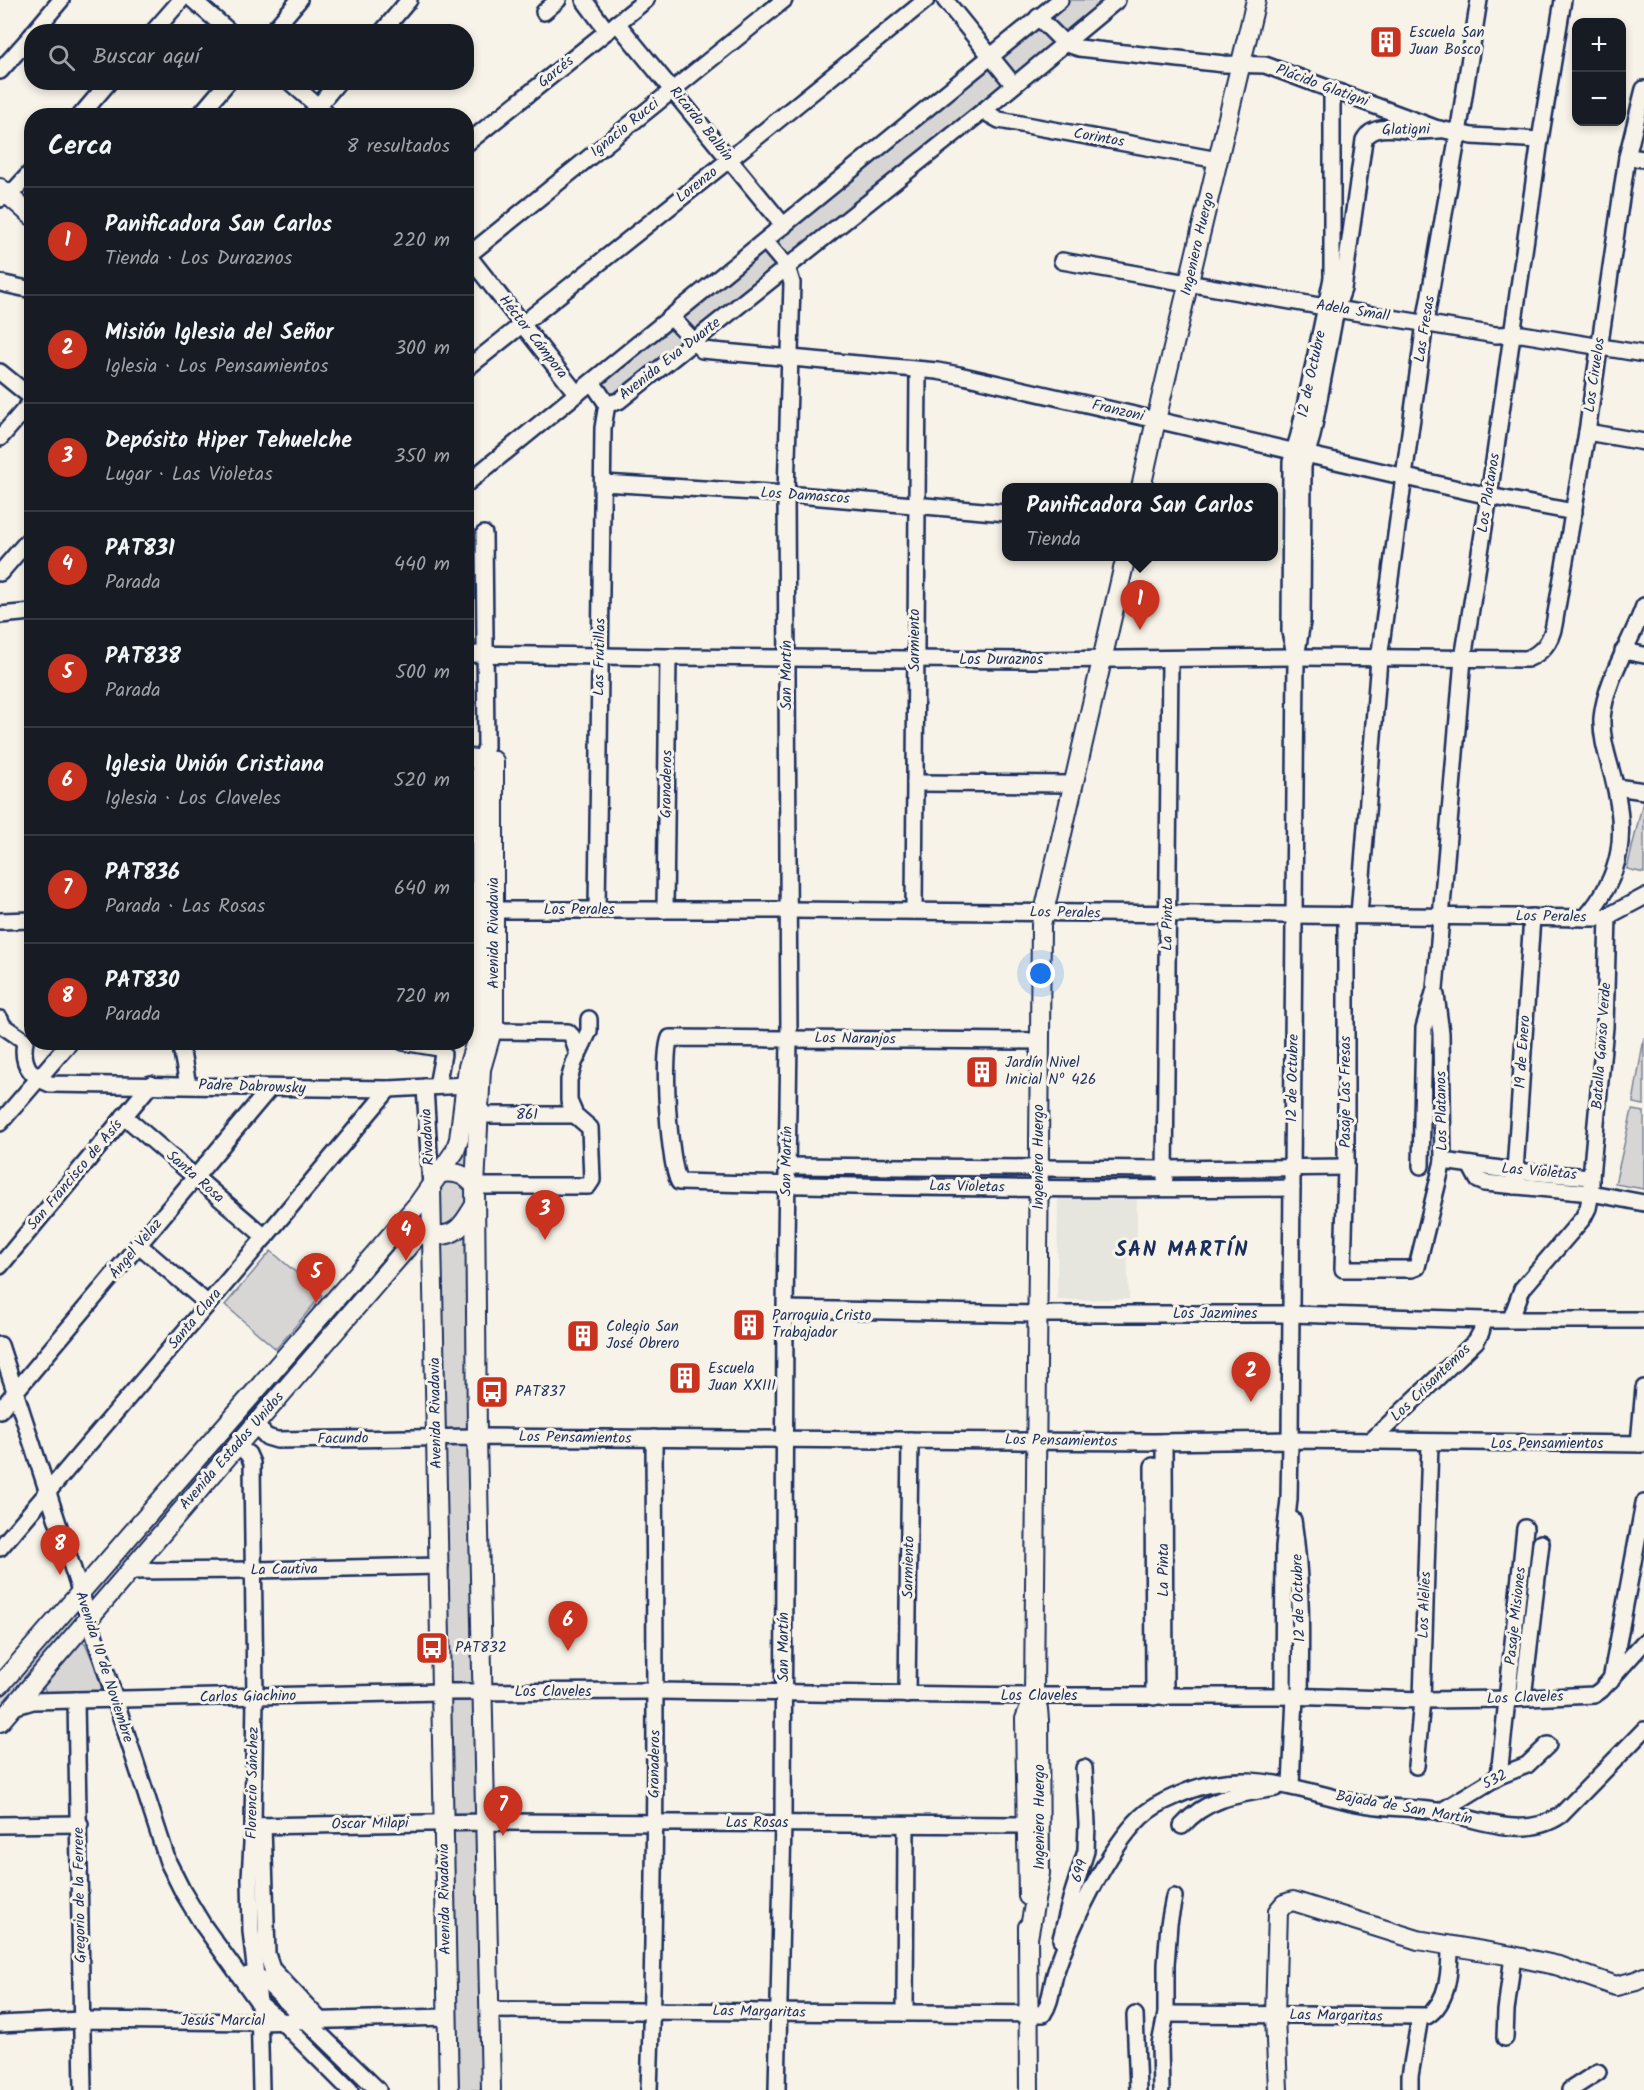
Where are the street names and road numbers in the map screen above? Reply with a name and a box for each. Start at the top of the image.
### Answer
street label: Garcés [533,49,580,94]
street label: Plácido Glatigni [1272,58,1373,114]
street label: Ricardo Balbín [663,81,739,167]
street label: Ignacio Rucci [585,92,666,163]
street label: Glatigni [1382,118,1432,142]
street label: Corintos [1072,122,1127,154]
street label: Lorenzo [671,161,723,209]
street label: Ingeniero Huergo [1174,190,1222,298]
street label: Héctor Cámpora [492,290,574,384]
street label: Adela Small [1314,293,1392,329]
street label: Las Fresas [1408,293,1442,364]
street label: Avenida Eva Duarte [614,311,726,407]
street label: 12 de Octubre [1291,328,1333,420]
street label: Los Ciruelos [1578,335,1612,414]
street label: Franzoni [1090,393,1148,429]
street label: Los Platanos [1471,451,1507,535]
street label: Los Damascos [760,481,851,511]
street label: Sarmiento [903,608,927,671]
street label: Las Frutillas [587,617,613,696]
street label: San Martín [775,640,799,710]
street label: Los Duraznos [959,648,1044,672]
street label: Granaderos [654,749,680,819]
street label: Avenida Rivadavia [482,877,506,989]
street label: La Pinta [1156,897,1180,951]
street label: Los Perales [543,898,615,922]
street label: Los Perales [1029,900,1101,926]
street label: Los Perales [1515,904,1587,930]
street label: Batalla Ganso Verde [1586,981,1618,1110]
street label: 19 de Enero [1508,1014,1538,1090]
street label: Los Naranjos [814,1026,897,1052]
street label: 12 de Octubre [1280,1033,1306,1122]
street label: Pasaje Las Fresas [1334,1035,1358,1148]
street label: Los Platanos [1429,1070,1455,1151]
street label: Padre Dabrowsky [198,1073,307,1101]
street label: 861 [516,1103,538,1127]
street label: Ingeniero Huergo [1027,1104,1051,1210]
street label: Rivadavia [415,1108,441,1166]
street label: San Francisco de Asís [21,1114,129,1236]
street label: San Martín [774,1126,800,1196]
street label: Santa Rosa [160,1145,230,1209]
street label: Las Violetas [1500,1157,1578,1187]
street label: Las Violetas [929,1174,1006,1200]
street label: Ángel Velaz [103,1213,169,1285]
street label: Santa Clara [162,1283,228,1355]
street label: Los Jazmines [1173,1302,1258,1326]
street label: Los Crisantemos [1385,1338,1477,1428]
street label: Avenida Rivadavia [423,1357,449,1469]
street label: Avenida Estados Unidos [174,1386,291,1516]
street label: Los Pensamientos [518,1425,632,1451]
street label: Facundo [317,1427,369,1451]
street label: Los Pensamientos [1004,1428,1118,1454]
street label: Los Pensamientos [1491,1432,1604,1456]
street label: Sarmiento [896,1535,922,1599]
street label: La Pinta [1152,1543,1176,1597]
street label: 12 de Octubre [1285,1553,1313,1642]
street label: La Cautiva [250,1557,318,1583]
street label: Pasaje Misiones [1499,1565,1533,1666]
street label: Los Alelies [1412,1570,1438,1639]
street label: Avenida 10 de Noviembre [68,1588,140,1746]
street label: San Martín [772,1612,796,1682]
street label: Los Claveles [515,1680,592,1704]
street label: Carlos Giachino [199,1684,297,1710]
street label: Los Claveles [1001,1684,1078,1708]
street label: Los Claveles [1486,1685,1564,1711]
street label: Florencio Sánchez [240,1726,266,1839]
street label: Granaderos [642,1729,668,1799]
street label: Ingeniero Huergo [1028,1764,1052,1870]
street label: 532 [1478,1764,1512,1796]
street label: Bajada de San Martín [1334,1784,1474,1832]
street label: Oscar Milapi [331,1811,410,1837]
street label: Las Rosas [725,1811,789,1835]
street label: Gregorio de la Ferrere [67,1827,93,1963]
street label: Avenida Rivadavia [432,1843,458,1955]
street label: 699 [1065,1856,1095,1886]
street label: Las Margaritas [712,1999,806,2025]
street label: Las Margaritas [1289,2003,1383,2029]
street label: Jesús Marcial [181,2009,266,2033]

